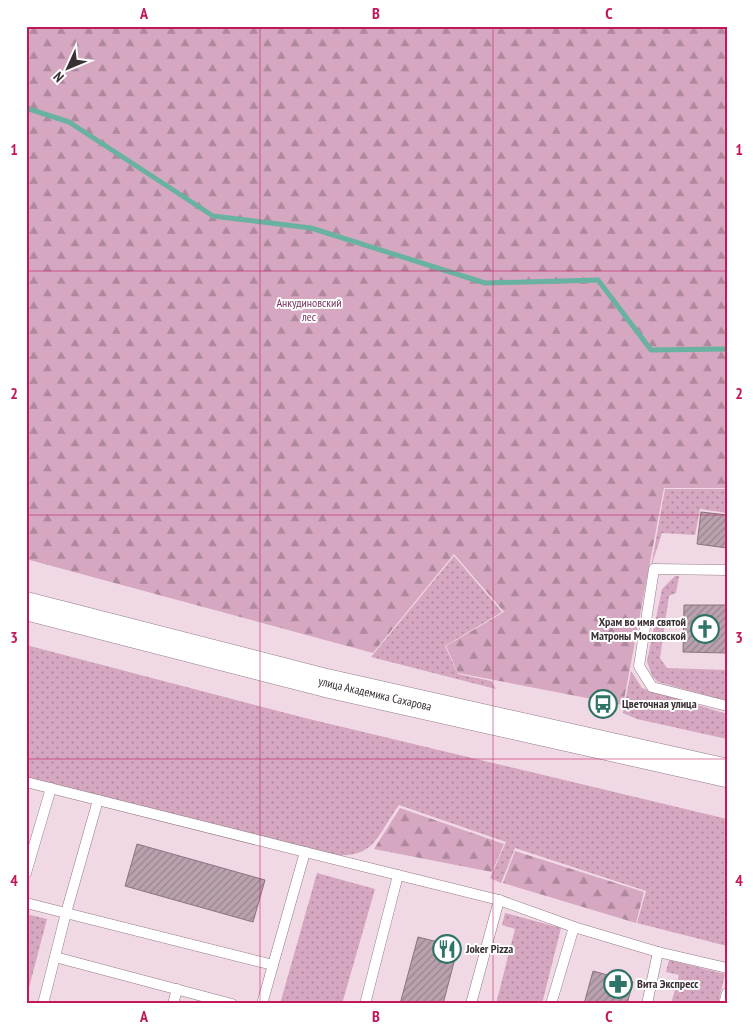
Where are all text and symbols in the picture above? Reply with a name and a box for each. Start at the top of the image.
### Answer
text: A [139,3,149,23]
text: B [372,3,380,23]
text: C [605,3,613,23]
north arrow [42,42,92,92]
text: N [50,68,68,86]
text: 1 [10,139,18,159]
text: 1 [735,139,743,159]
park label: Анкудиновский лес [276,295,342,324]
text: 2 [10,383,18,403]
text: 2 [735,383,743,403]
place label: Храм во имя святой Матроны Московской [591,614,686,643]
church icon: Храм во имя святой Матроны Московской [690,614,720,644]
text: 3 [10,627,18,647]
text: 3 [735,627,743,647]
street label: улица Академика Сахарова [317,673,433,714]
bus stop icon: Цветочная улица [588,689,618,719]
place label: Цветочная улица [622,696,697,711]
text: 4 [10,870,18,890]
text: 4 [735,870,743,890]
restaurant icon: Joker Pizza [432,934,462,964]
place label: Joker Pizza [465,941,513,956]
pharmacy icon: Вита Экспресс [603,969,633,999]
place label: Вита Экспресс [637,976,699,991]
text: A [139,1006,149,1026]
text: B [372,1006,380,1026]
text: C [605,1006,613,1026]

